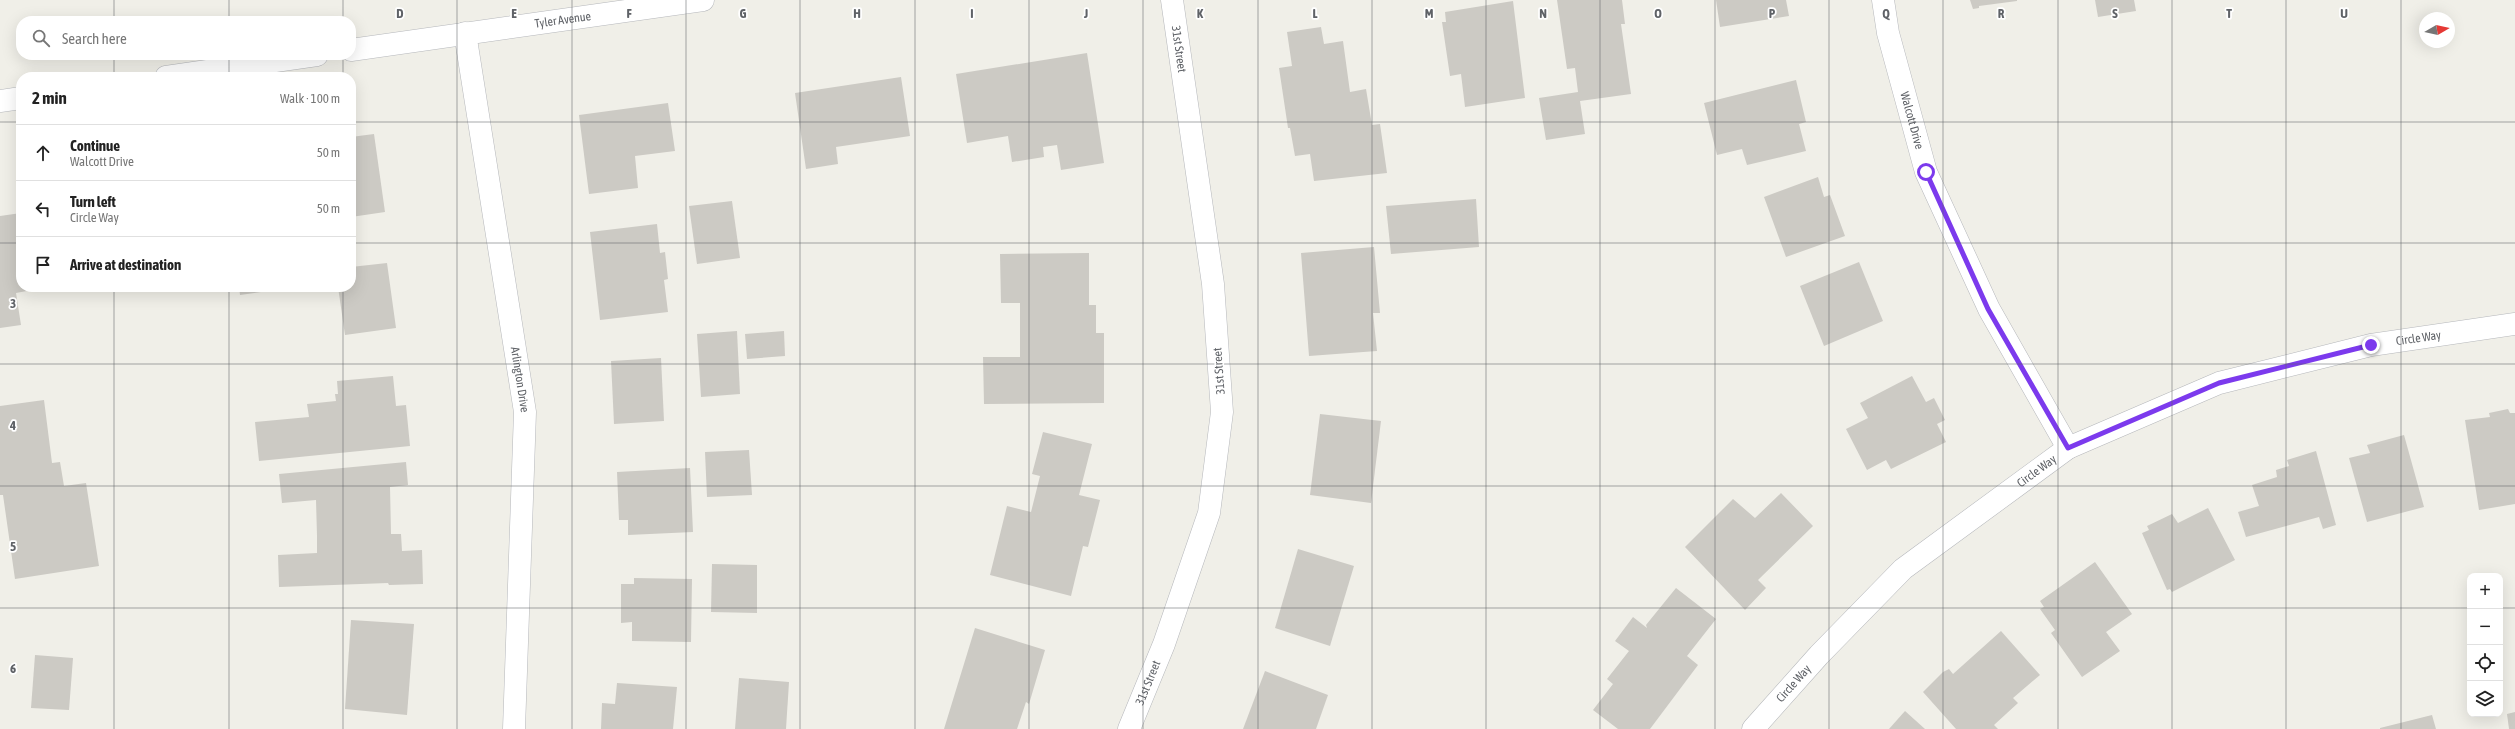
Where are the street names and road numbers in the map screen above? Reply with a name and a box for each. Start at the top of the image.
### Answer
street label: Tyler Avenue [534,9,592,31]
street label: 31st Street [1169,25,1189,74]
street label: Walcott Drive [1897,90,1926,151]
street label: Circle Way [2395,328,2442,348]
street label: Arlington Drive [508,346,532,413]
street label: 31st Street [1210,347,1228,395]
street label: Circle Way [2014,452,2059,490]
street label: 31st Street [1133,658,1164,707]
street label: Circle Way [1773,662,1814,705]

